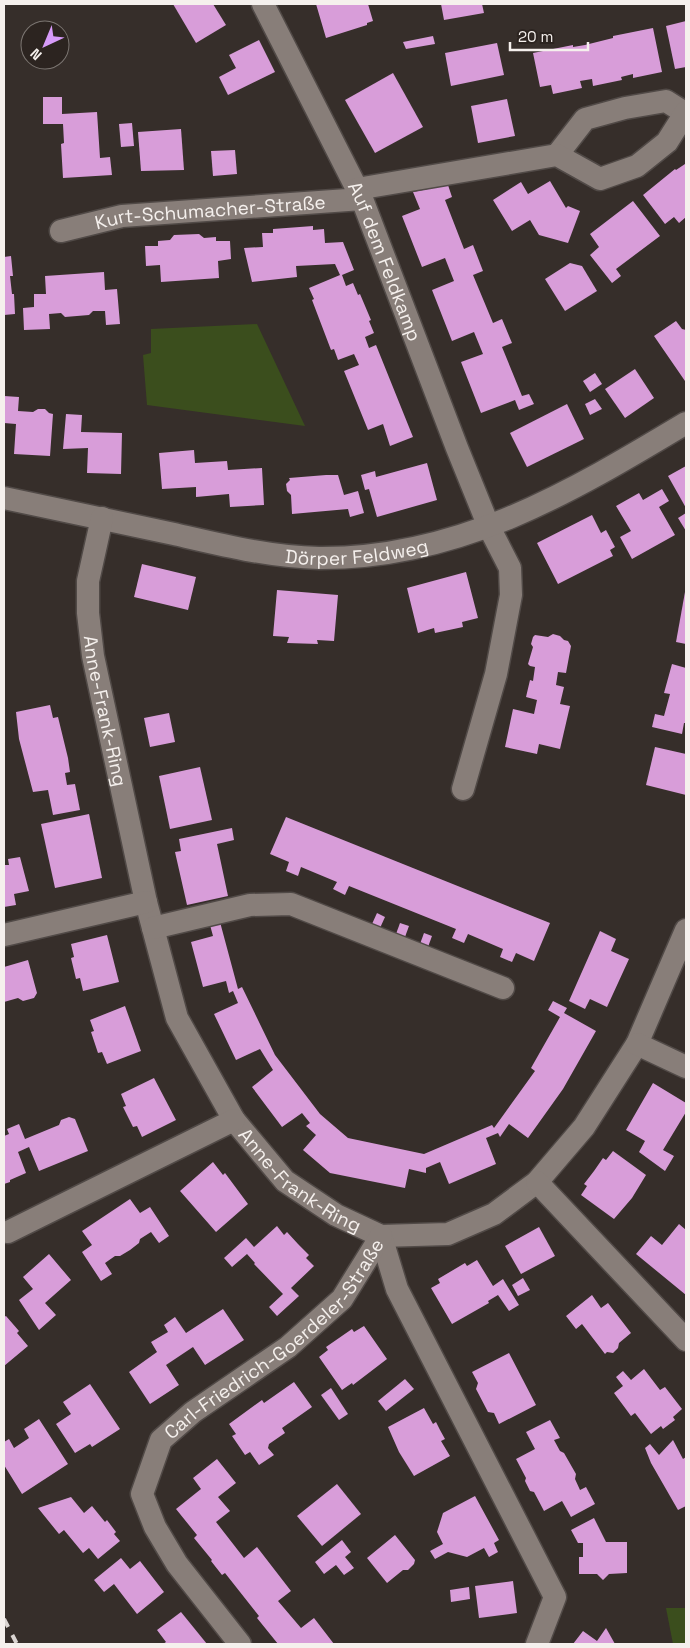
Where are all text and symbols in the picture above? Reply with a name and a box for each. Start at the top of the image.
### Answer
north arrow [20,20,70,70]
scale bar [510,20,588,52]
text: 20 m [518,27,553,46]
text: N [26,45,46,64]
street label: Auf dem Feldkamp [343,177,428,345]
street label: Kurt-Schumacher-Straße [92,189,326,235]
street label: Dörper Feldweg [284,533,431,571]
street label: Anne-Frank-Ring [78,634,133,789]
street label: Anne-Frank-Ring [233,1123,365,1238]
street label: Carl-Friedrich-Goerdeler-Straße [159,1234,389,1444]

